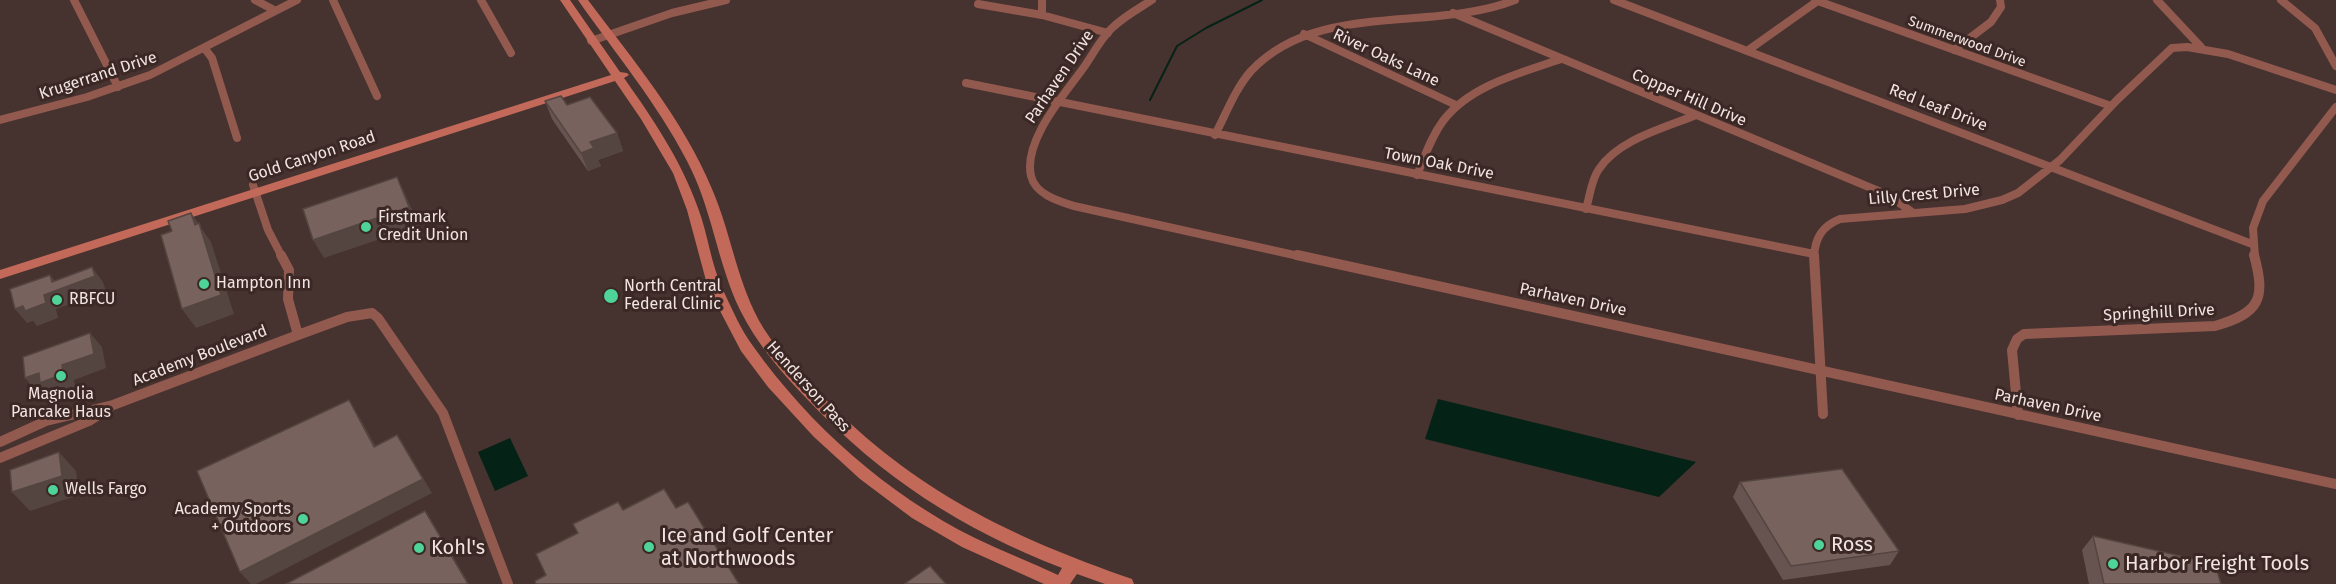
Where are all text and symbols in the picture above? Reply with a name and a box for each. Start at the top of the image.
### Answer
street label: Summerwood Drive [1906,13,2028,71]
street label: River Oaks Lane [1330,25,1442,91]
street label: Parhaven Drive [1022,27,1098,127]
street label: Krugerrand Drive [37,48,159,104]
street label: Copper Hill Drive [1629,65,1749,131]
street label: Red Leaf Drive [1886,80,1990,136]
street label: Gold Canyon Road [246,127,378,187]
street label: Town Oak Drive [1382,144,1496,184]
street label: Lilly Crest Drive [1867,181,1981,209]
place label: Firstmark Credit Union [378,208,468,246]
marker: Firstmark Credit Union [359,220,373,234]
place label: Hampton Inn [216,274,311,294]
marker: Hampton Inn [197,277,211,291]
place label: North Central Federal Clinic [624,277,721,315]
street label: Parhaven Drive [1518,279,1628,321]
marker: North Central Federal Clinic [602,287,620,305]
place label: RBFCU [69,290,115,310]
marker: RBFCU [50,293,64,307]
street label: Springhill Drive [2103,300,2215,326]
street label: Academy Boulevard [130,321,270,391]
street label: Henderson Pass [762,338,854,436]
marker: Magnolia Pancake Haus [54,369,68,383]
place label: Magnolia Pancake Haus [11,385,111,423]
street label: Parhaven Drive [1993,385,2103,427]
place label: Wells Fargo [65,480,147,500]
marker: Wells Fargo [46,483,60,497]
place label: Academy Sports + Outdoors [175,500,291,538]
marker: Academy Sports + Outdoors [296,512,310,526]
place label: Ice and Golf Center at Northwoods [661,524,833,571]
place label: Ross [1831,533,1873,557]
place label: Kohl's [431,536,485,560]
marker: Ross [1812,538,1826,552]
marker: Ice and Golf Center at Northwoods [642,540,656,554]
marker: Kohl's [412,541,426,555]
place label: Harbor Freight Tools [2125,552,2309,576]
marker: Harbor Freight Tools [2106,557,2120,571]

